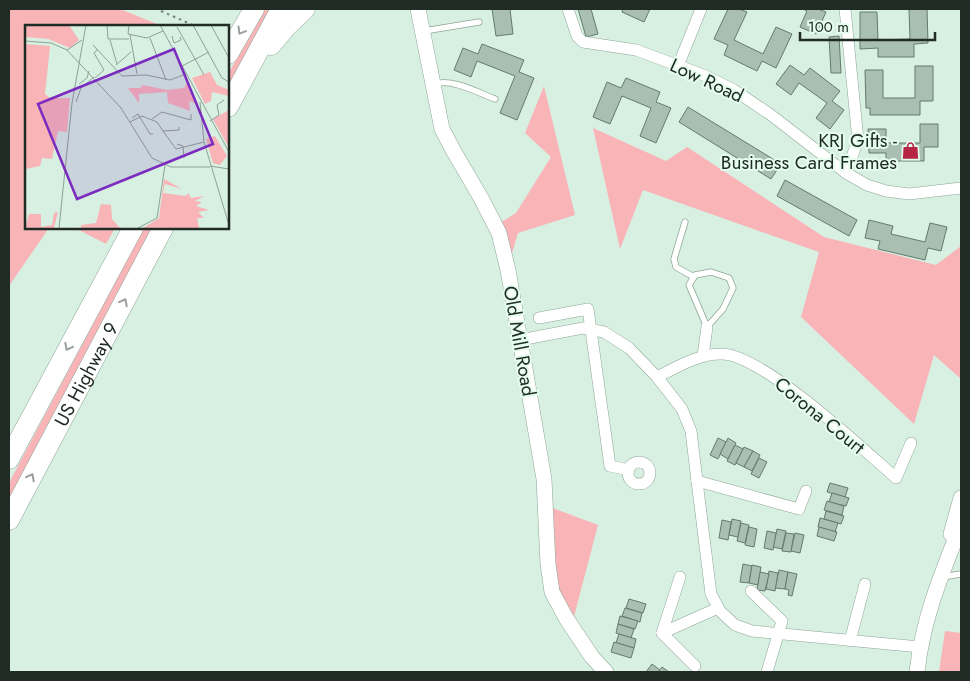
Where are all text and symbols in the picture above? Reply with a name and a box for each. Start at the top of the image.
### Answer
scale bar [800,10,935,42]
text: 100 m [808,16,849,38]
inset map [25,25,229,229]
one-way arrow [237,26,247,35]
street label: Low Road [666,52,748,109]
place label: KRJ Gifts - Business Card Frames [721,127,897,176]
shop icon: KRJ Gifts - Business Card Frames [901,141,921,161]
street label: Old Mill Road [497,284,542,398]
one-way arrow [118,299,128,308]
street label: US Highway 9 [48,317,125,431]
one-way arrow [65,342,75,351]
street label: Corona Court [769,371,871,461]
one-way arrow [25,473,35,482]

